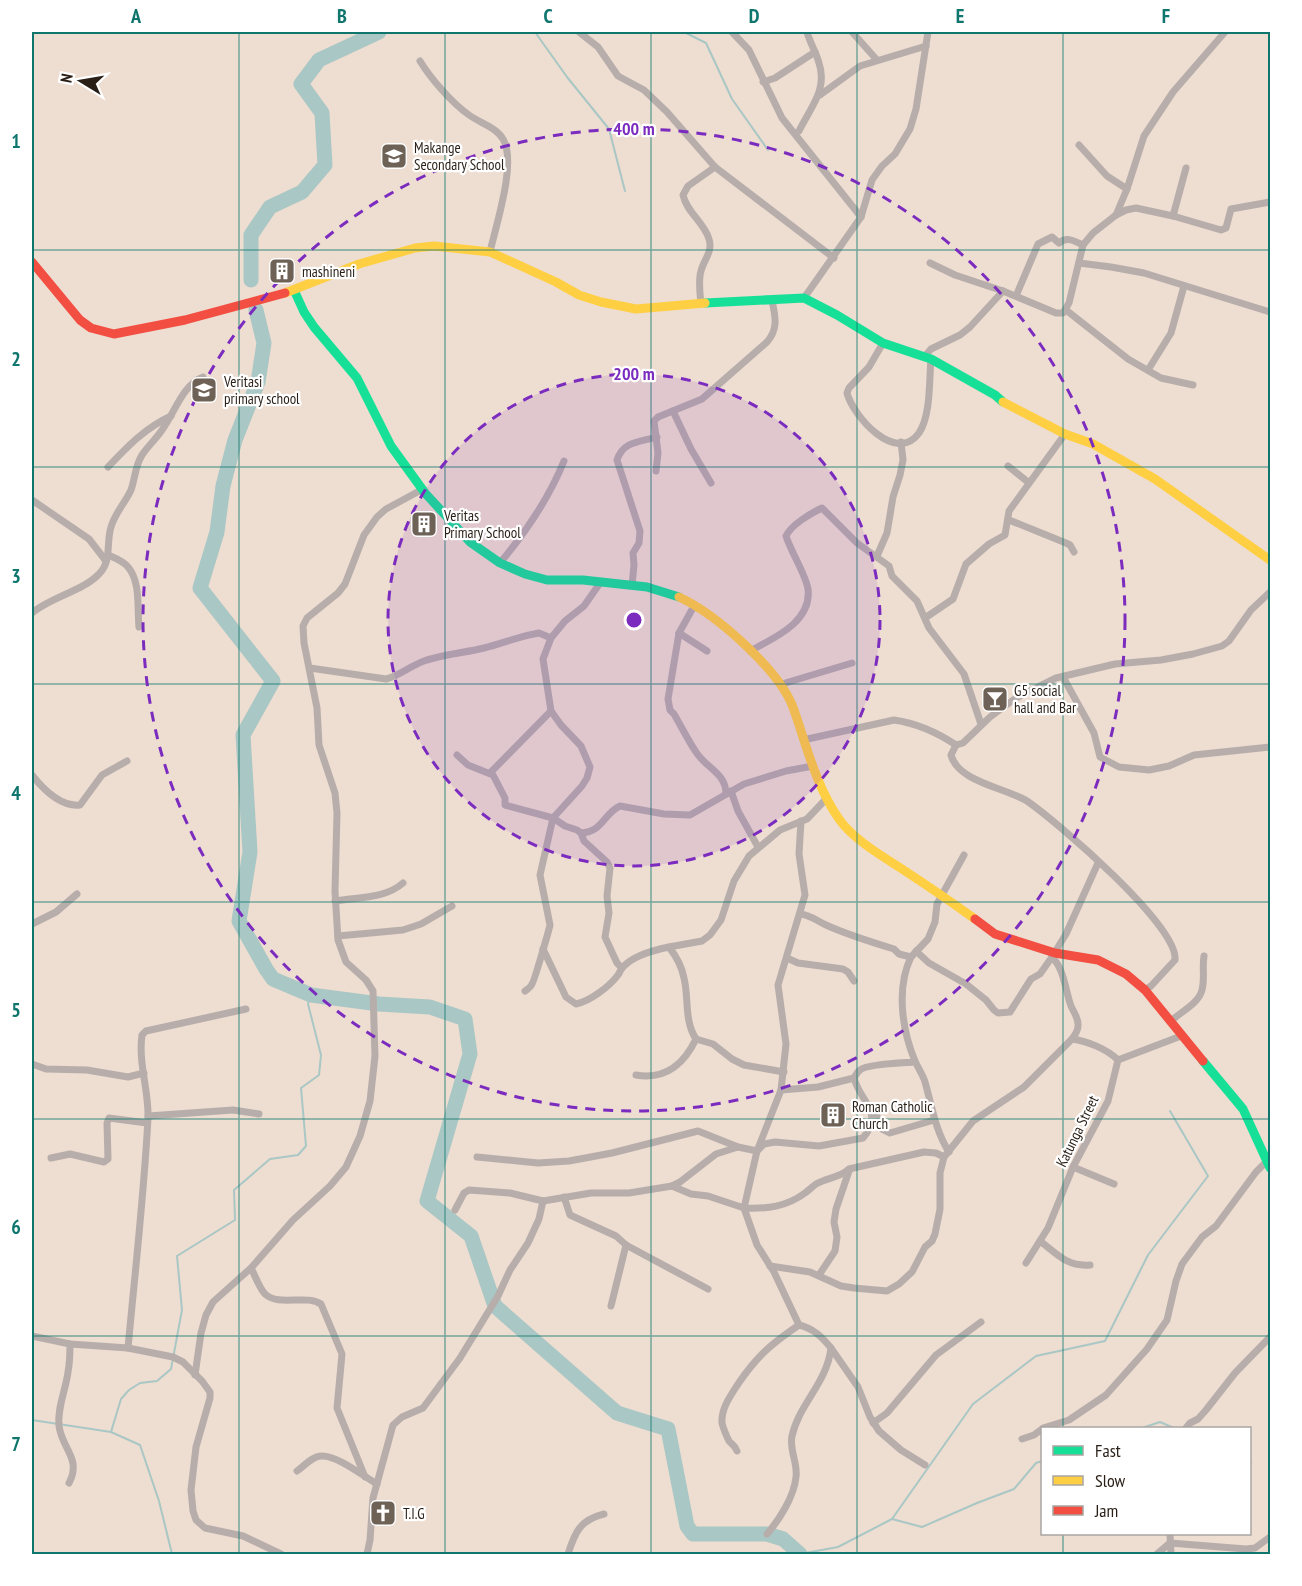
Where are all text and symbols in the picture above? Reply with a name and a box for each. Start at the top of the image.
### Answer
text: A [130,3,142,29]
text: B [337,3,347,29]
text: C [543,3,553,29]
text: D [749,3,760,29]
text: E [956,3,964,29]
text: F [1162,3,1170,29]
north arrow [51,51,111,111]
text: N [56,72,77,84]
text: 400 m [613,117,655,140]
text: 1 [11,128,21,154]
place label: Makange Secondary School [414,138,505,174]
school or university icon: Makange Secondary School [379,141,409,171]
building icon: mashineni [267,256,297,286]
place label: mashineni [302,262,355,281]
text: 2 [11,346,21,372]
text: 200 m [613,362,655,385]
place label: Veritasi primary school [223,372,300,408]
school or university icon: Veritasi primary school [189,375,219,405]
place label: Veritas Primary School [443,506,521,542]
building icon: Veritas Primary School [409,509,439,539]
text: 3 [11,563,21,589]
centre of rings [624,610,644,630]
place label: G5 social hall and Bar [1014,681,1077,717]
bar icon: G5 social hall and Bar [980,684,1010,714]
text: 4 [11,780,21,806]
text: 5 [11,997,21,1023]
street label: Katunga Street [1052,1092,1102,1170]
place label: Roman Catholic Church [852,1097,933,1133]
building icon: Roman Catholic Church [818,1100,848,1130]
text: 6 [11,1214,21,1240]
legend [1041,1427,1251,1535]
text: 7 [11,1431,21,1457]
text: Fast [1095,1439,1121,1462]
text: Slow [1095,1469,1126,1492]
church icon: T.I.G [368,1498,398,1528]
text: Jam [1094,1499,1118,1522]
place label: T.I.G [403,1504,425,1523]

